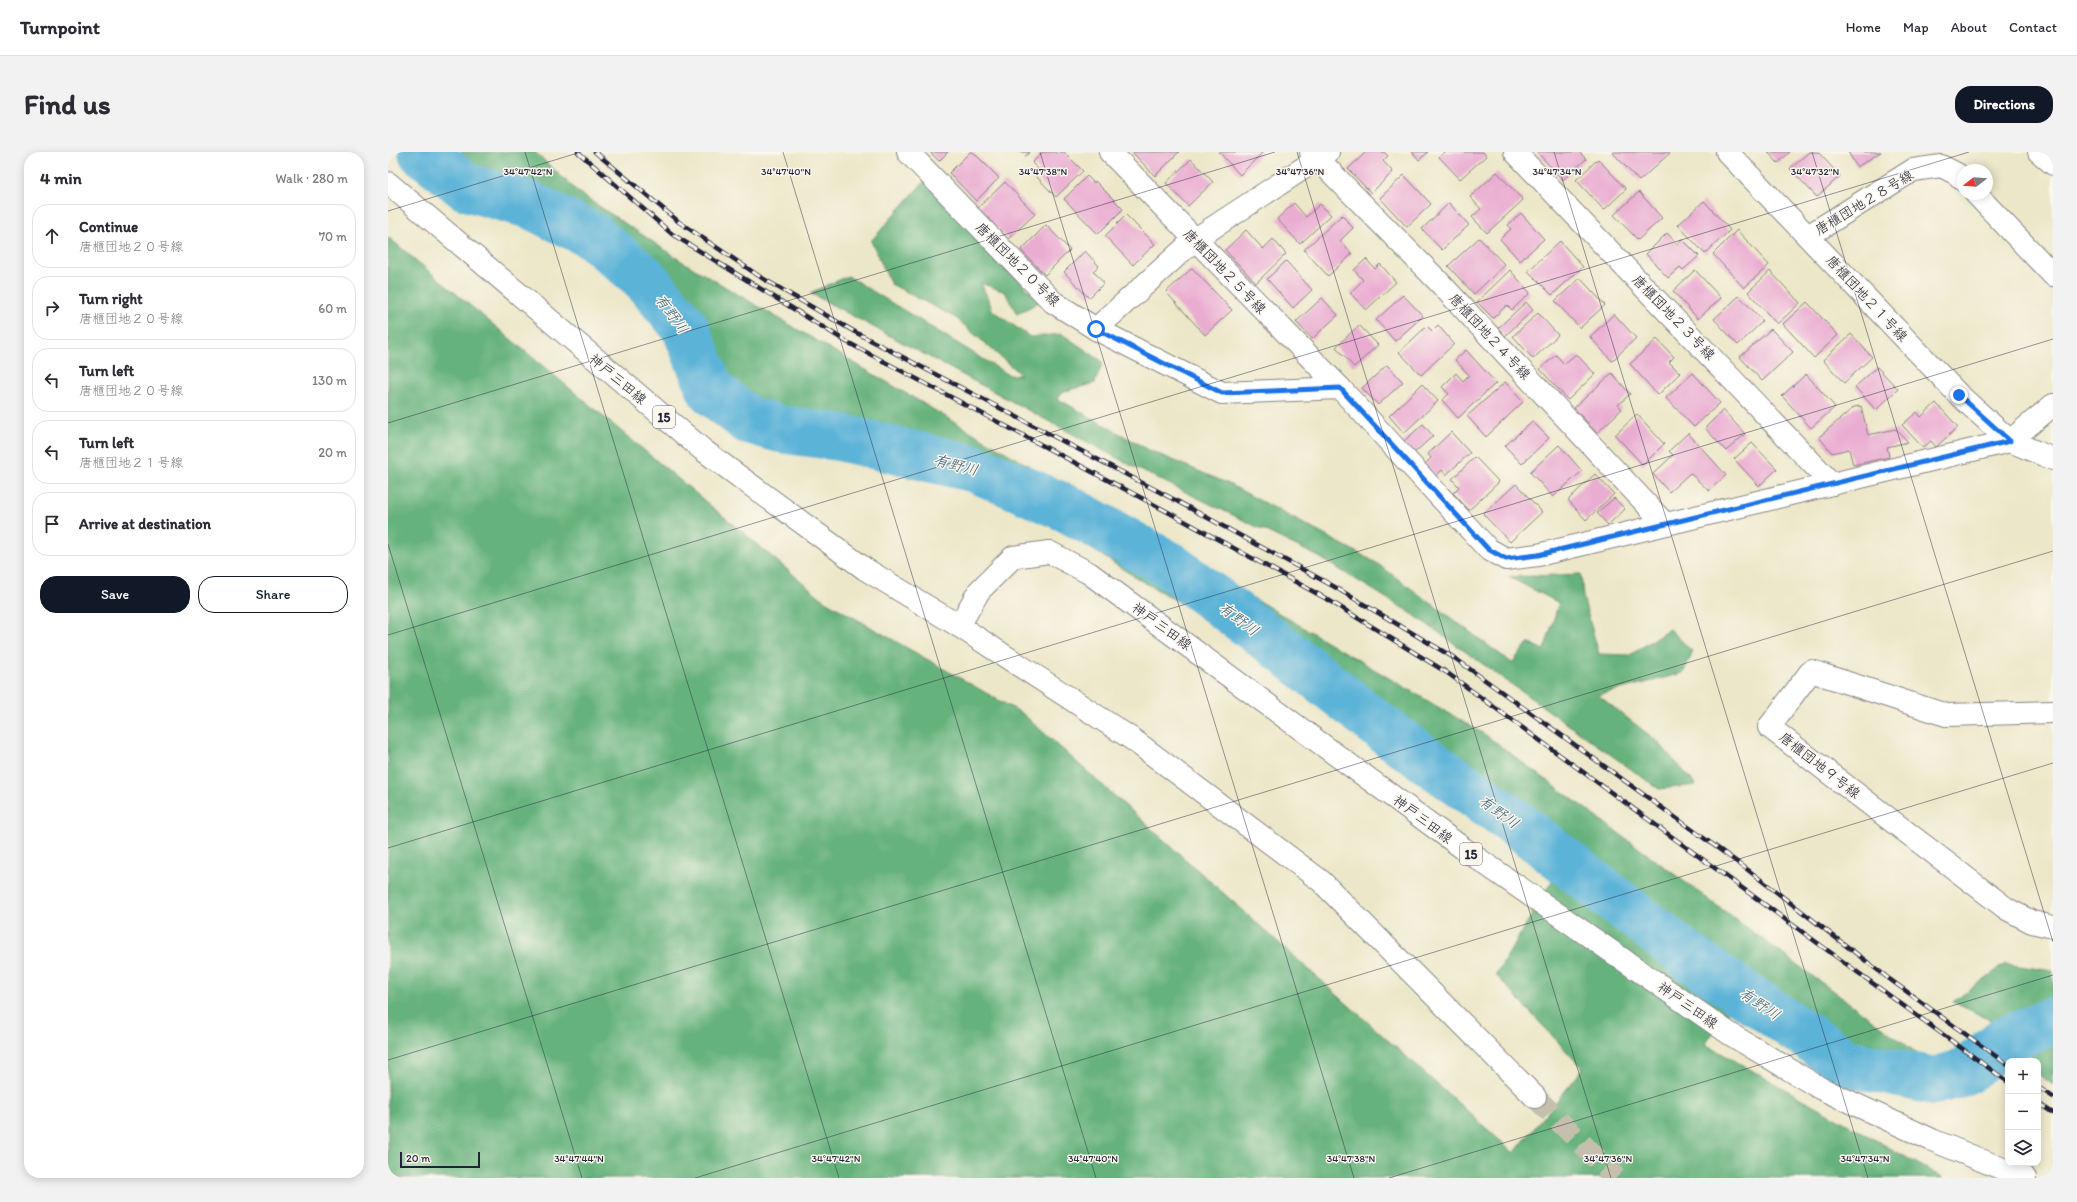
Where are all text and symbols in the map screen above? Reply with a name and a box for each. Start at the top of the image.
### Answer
text: Turnpoint [20,16,100,39]
text: Home [1846,19,1881,36]
text: Map [1903,19,1929,36]
text: About [1951,19,1987,36]
text: Contact [2009,19,2057,36]
button: Directions [1955,86,2053,123]
text: Find us [24,87,111,121]
north arrow [1957,164,1993,200]
text: 34°47'42"N [504,165,553,178]
text: 34°47'40"N [761,165,811,178]
text: 34°47'38"N [1019,165,1068,178]
text: 34°47'36"N [1276,165,1324,178]
text: 34°47'34"N [1532,165,1582,178]
text: 34°47'32"N [1791,165,1839,178]
street label: 唐櫃団地２８号線 [1812,166,1917,239]
text: 4 min [40,168,82,188]
text: Walk · 280 m [275,171,348,186]
text: Continue [79,218,138,236]
street label: 唐櫃団地２０号線 [972,219,1063,310]
icon: ahead [41,225,63,247]
street label: 唐櫃団地２５号線 [1180,225,1270,318]
text: 70 m [319,229,347,244]
text: 唐櫃団地２０号線 [79,239,183,254]
street label: 唐櫃団地２１号線 [1822,252,1911,345]
street label: 唐櫃団地２３号線 [1629,271,1719,364]
text: Turn right [79,290,143,308]
street label: 唐櫃団地２４号線 [1445,290,1534,383]
water label: 有野川 [651,291,693,337]
icon: right [41,297,63,319]
text: 60 m [318,301,347,316]
text: 唐櫃団地２０号線 [79,311,183,326]
route start [1087,320,1105,338]
street label: 神戸三田線 [585,350,650,408]
text: Turn left [79,362,134,380]
icon: left [41,369,63,391]
text: 130 m [312,373,347,388]
text: 唐櫃団地２０号線 [79,383,183,398]
route end [1950,386,1968,404]
road number: 15 [653,406,675,428]
text: Turn left [79,434,134,452]
icon: left [41,441,63,463]
text: 20 m [318,445,347,460]
water label: 有野川 [932,450,980,480]
text: 唐櫃団地２１号線 [79,455,183,470]
icon: arrive [41,513,63,535]
text: Arrive at destination [79,515,211,533]
button: Save [40,576,190,613]
button: Share [198,576,348,613]
water label: 有野川 [1216,598,1262,640]
street label: 神戸三田線 [1128,599,1195,654]
street label: 唐櫃団地９号線 [1776,729,1864,802]
water label: 有野川 [1476,791,1522,833]
street label: 神戸三田線 [1390,792,1456,847]
road number: 15 [1460,843,1482,865]
street label: 神戸三田線 [1654,978,1721,1032]
water label: 有野川 [1736,984,1784,1024]
map controls [2005,1058,2041,1166]
button: + [2005,1058,2041,1094]
button: − [2005,1094,2041,1130]
button: layers [2005,1130,2041,1166]
scale bar [400,1150,480,1169]
text: 20 m [406,1152,430,1165]
text: 34°47'44"N [554,1152,604,1165]
text: 34°47'42"N [812,1152,861,1165]
text: 34°47'40"N [1068,1152,1118,1165]
text: 34°47'38"N [1327,1152,1376,1165]
text: 34°47'36"N [1584,1152,1632,1165]
text: 34°47'34"N [1840,1152,1890,1165]

